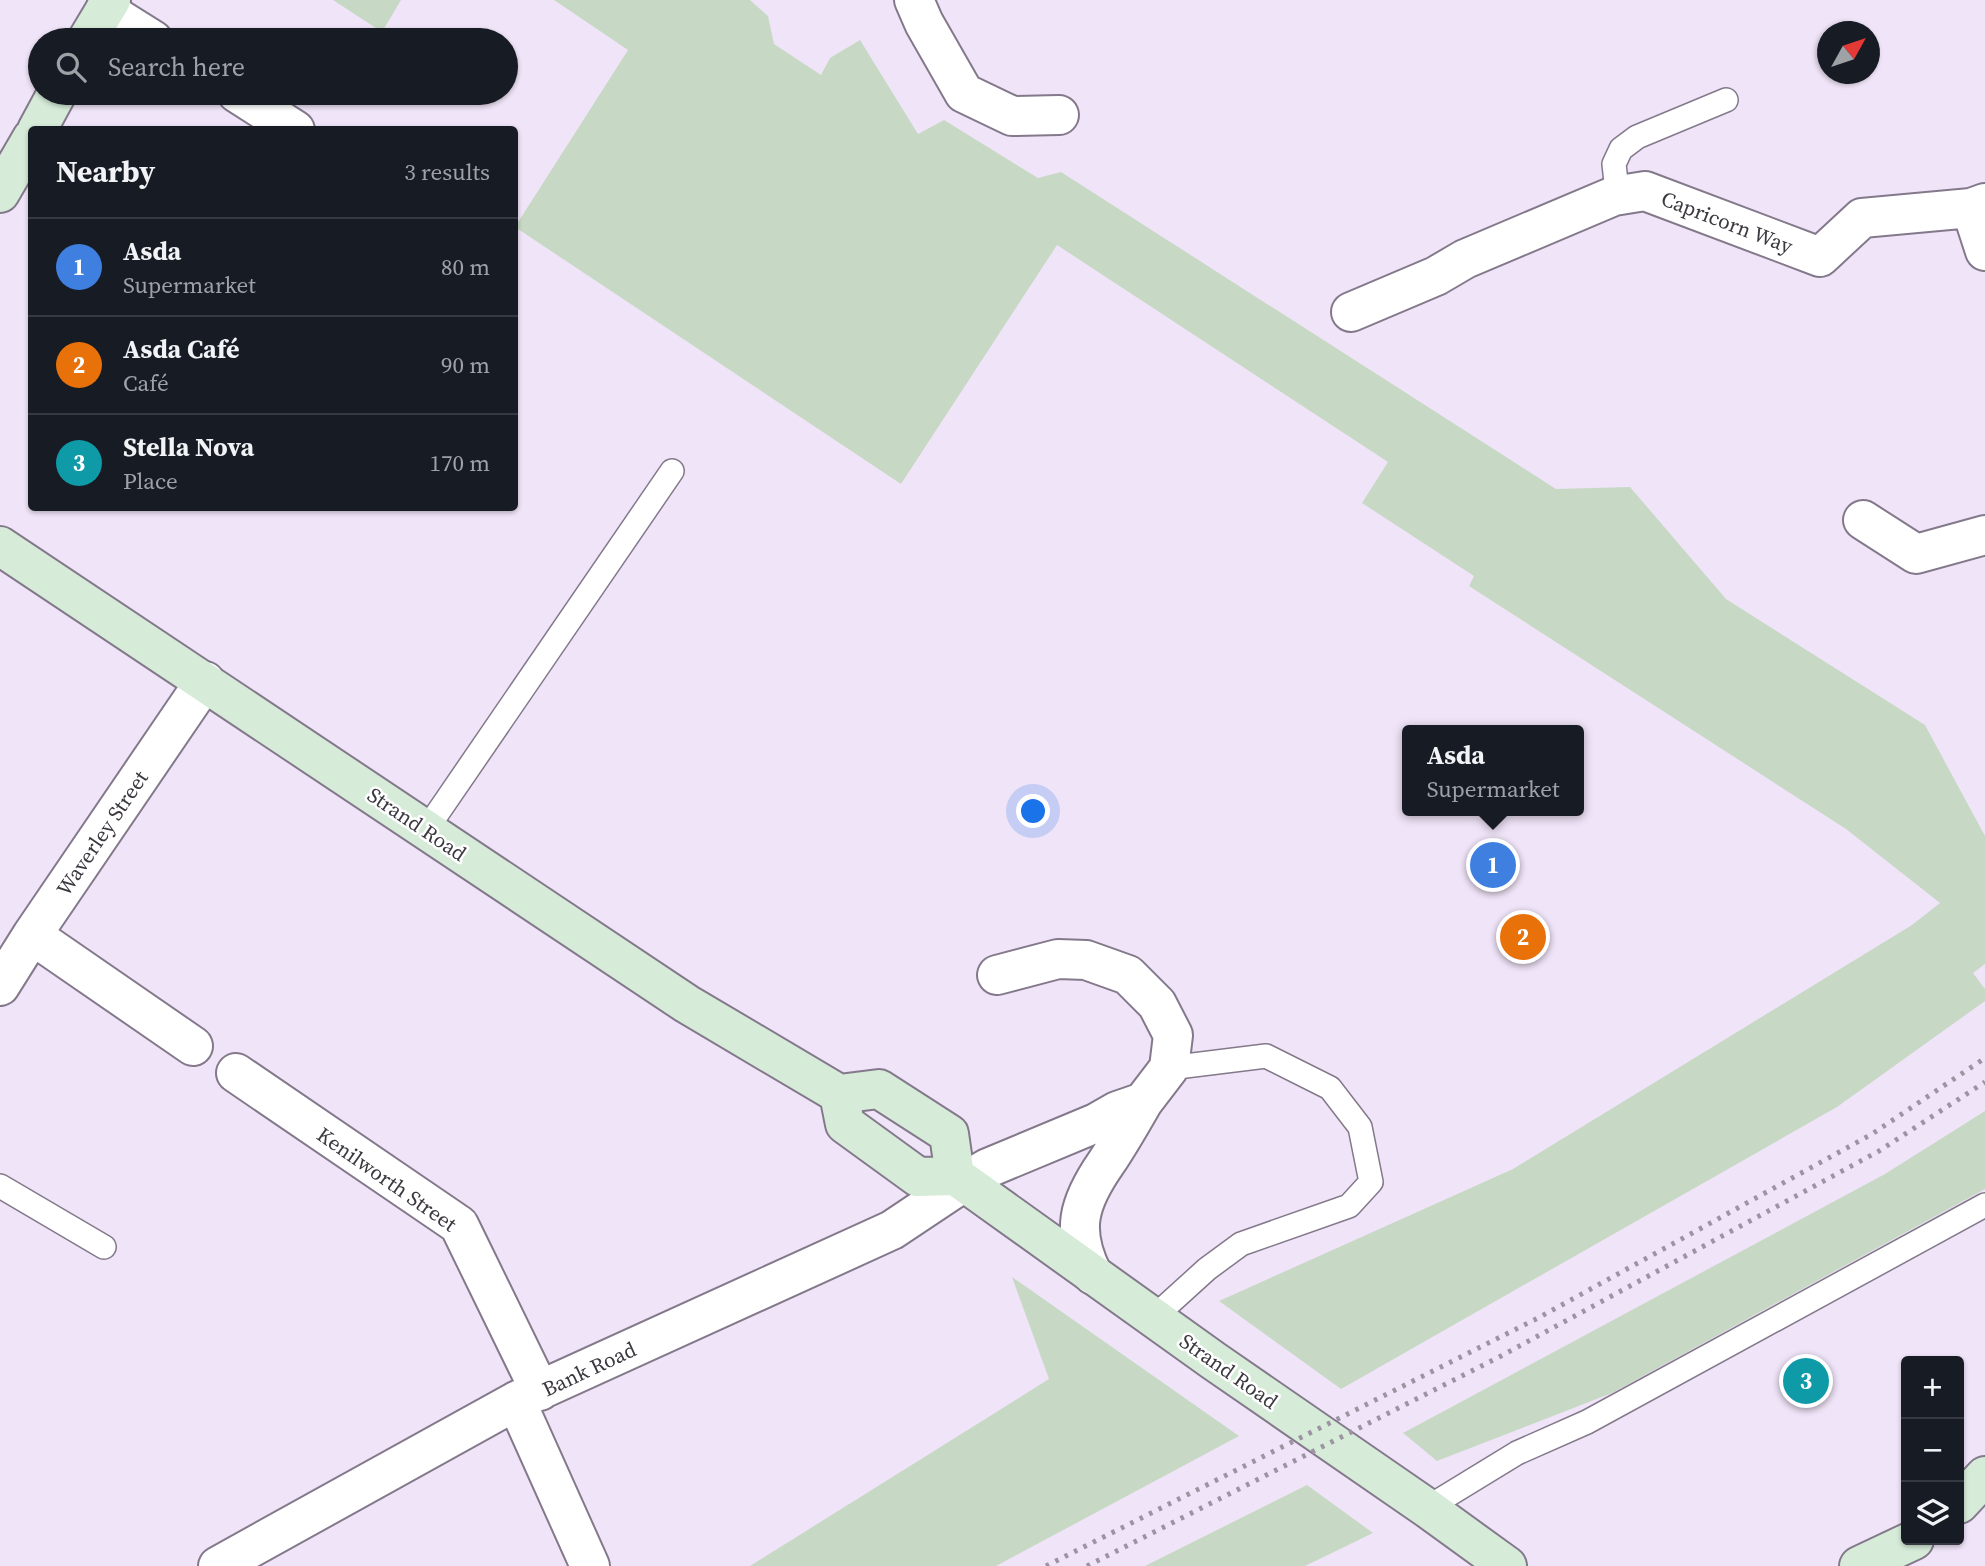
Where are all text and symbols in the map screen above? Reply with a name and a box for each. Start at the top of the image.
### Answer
north arrow [1817,21,1880,84]
search box [28,28,518,105]
icon: search [52,48,90,86]
text: Search here [108,49,245,85]
text: Nearby [56,151,155,192]
text: 3 results [404,156,490,188]
street label: Capricorn Way [1657,184,1797,260]
text: Asda [123,233,181,269]
text: 1 [73,251,85,283]
text: 80 m [441,251,490,283]
text: Supermarket [123,269,256,301]
text: Asda Café [123,331,240,367]
text: 2 [73,349,85,381]
text: 90 m [441,349,490,381]
text: Café [123,367,169,399]
text: Stella Nova [123,429,254,465]
text: 3 [73,447,85,479]
text: 170 m [429,447,490,479]
text: Place [123,465,178,497]
popup [1402,725,1584,816]
text: Asda [1427,737,1485,773]
street label: Waverley Street [49,765,155,901]
text: Supermarket [1427,773,1559,805]
street label: Strand Road [362,780,472,868]
your location [1016,794,1050,828]
pin: 1 [1470,839,1516,891]
pin: 2 [1500,911,1546,963]
street label: Kenilworth Street [311,1120,463,1238]
street label: Strand Road [1174,1327,1284,1416]
street label: Bank Road [537,1335,641,1403]
pin: 3 [1783,1355,1829,1407]
map controls [1901,1356,1964,1545]
button: + [1901,1356,1964,1419]
button: − [1901,1419,1964,1482]
button: layers [1901,1482,1964,1545]

